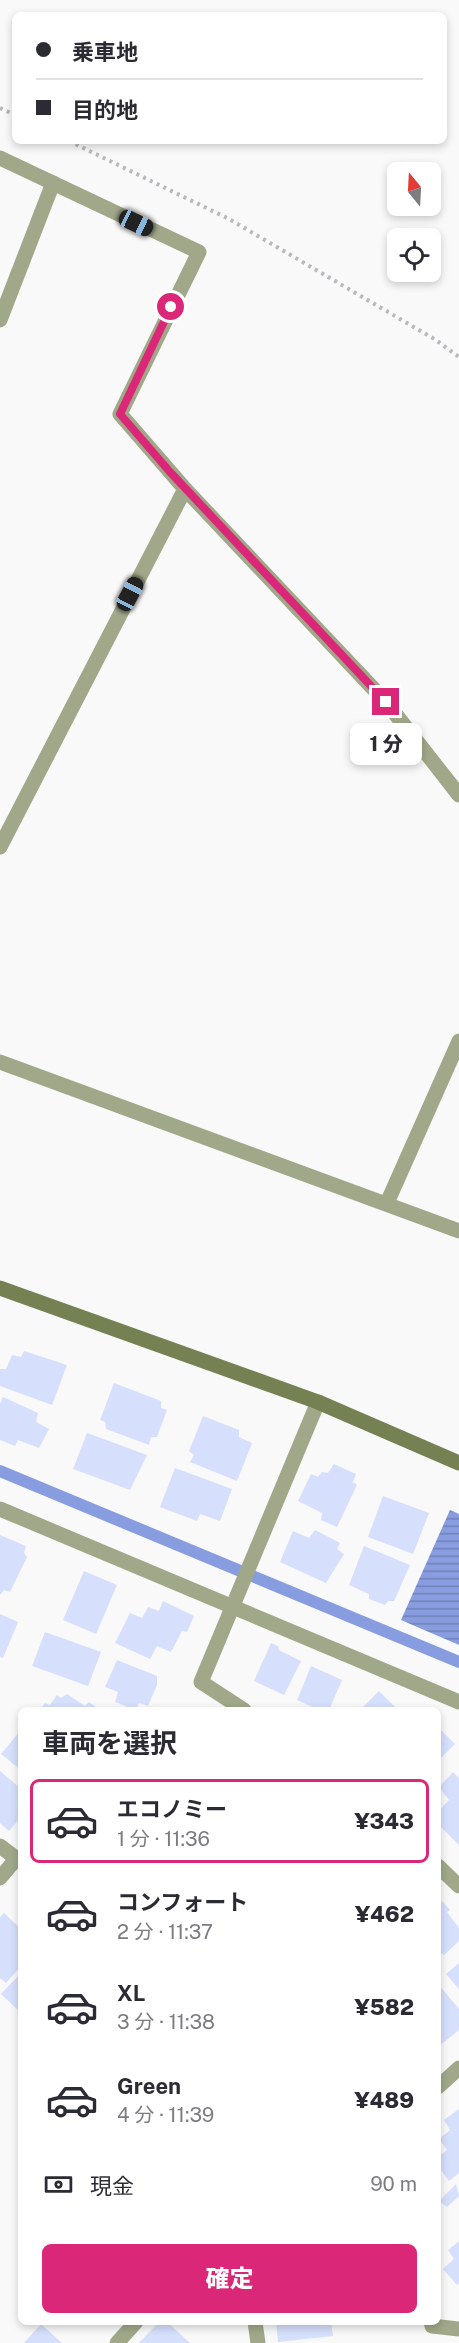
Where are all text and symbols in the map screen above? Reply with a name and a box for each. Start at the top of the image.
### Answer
text: 乗車地 [72,39,138,65]
text: 目的地 [72,97,138,123]
north arrow [387,162,441,216]
map controls [387,162,441,282]
car [116,207,156,239]
button: locate [387,228,441,282]
route start [157,293,184,320]
car [114,574,146,614]
route end [372,688,399,715]
callout: 1 分 [350,723,422,765]
text: 1 分 [369,732,403,756]
text: 車両を選択 [42,1727,177,1759]
icon: car [45,1794,99,1848]
text: エコノミー [117,1796,227,1822]
text: ¥343 [354,1808,414,1834]
text: 1 分 · 11:36 [117,1827,210,1851]
icon: car [45,1887,99,1941]
text: コンフォート [117,1889,248,1915]
text: ¥462 [355,1901,414,1927]
text: 2 分 · 11:37 [117,1920,213,1944]
icon: car [45,1980,99,2034]
text: XL [117,1980,145,2006]
text: ¥582 [354,1994,414,2020]
text: 3 分 · 11:38 [117,2010,215,2034]
icon: car [45,2073,99,2127]
text: Green [117,2073,181,2099]
text: ¥489 [355,2087,414,2113]
text: 4 分 · 11:39 [117,2103,214,2127]
icon: cash [42,2168,75,2201]
text: 90 m [370,2172,417,2196]
text: 現金 [90,2173,134,2199]
button: 確定 [42,2244,417,2313]

